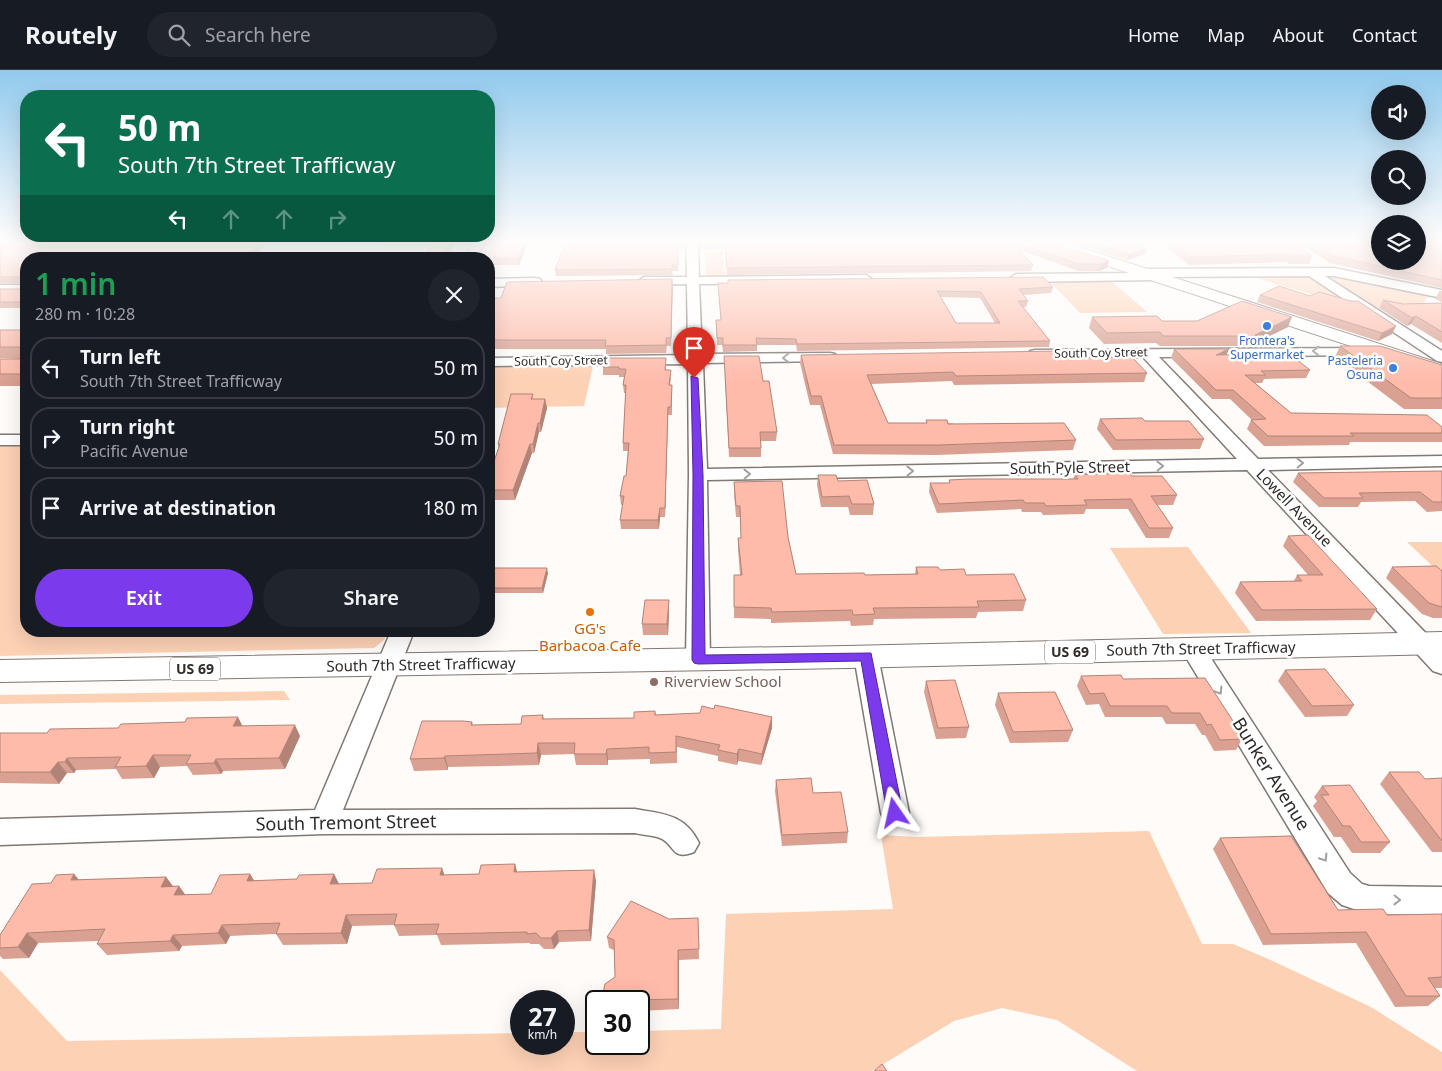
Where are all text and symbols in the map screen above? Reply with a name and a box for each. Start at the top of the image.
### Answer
search box [147,12,497,57]
text: Routely [25,18,117,51]
icon: search [165,21,193,49]
text: Search here [205,22,311,48]
text: Home [1128,23,1179,47]
text: Map [1207,23,1245,47]
text: About [1273,23,1324,47]
text: Contact [1352,23,1417,47]
map controls [1371,85,1426,270]
button: sound [1371,85,1426,140]
text: 50 m [118,104,201,151]
icon: left [35,110,100,175]
text: South 7th Street Trafficway [118,149,396,179]
button: search [1371,150,1426,205]
icon: left [164,205,192,233]
icon: ahead [217,205,245,233]
icon: ahead [270,205,298,233]
icon: right [323,205,351,233]
button: layers [1371,215,1426,270]
text: 1 min [35,263,116,304]
button: close [428,269,480,321]
text: 280 m · 10:28 [35,303,135,325]
marker: Frontera's Supermarket [1261,320,1273,332]
pin [673,327,715,378]
place label: Frontera's Supermarket [1230,332,1304,363]
icon: arrive [680,334,708,362]
street label: South Coy Street [1054,343,1149,362]
text: Turn left [80,344,161,370]
one-way arrow [1312,346,1320,356]
street label: South Coy Street [514,351,609,370]
place label: Pasteleria Osuna [1328,352,1383,383]
one-way arrow [782,353,790,363]
icon: left [37,354,65,382]
text: 50 m [434,355,478,381]
marker: Pasteleria Osuna [1387,362,1399,374]
text: South 7th Street Trafficway [80,370,282,392]
text: Turn right [80,414,175,440]
icon: right [37,424,65,452]
text: 50 m [434,425,478,451]
text: Pacific Avenue [80,440,188,462]
street label: South Pyle Street [1010,456,1131,478]
one-way arrow [1296,458,1304,468]
one-way arrow [1156,460,1164,471]
street label: Lowell Avenue [1252,464,1337,551]
one-way arrow [906,466,914,476]
one-way arrow [743,469,751,480]
icon: arrive [37,494,65,522]
text: Arrive at destination [80,495,276,521]
text: 180 m [423,495,478,521]
button: Exit [35,569,253,627]
button: Share [263,569,480,627]
marker: GG's Barbacoa Cafe [584,606,596,618]
place label: GG's Barbacoa Cafe [539,618,641,655]
street label: South 7th Street Trafficway [1106,636,1296,660]
road number: US 69 [1045,640,1095,664]
street label: South 7th Street Trafficway [326,652,516,676]
road number: US 69 [170,658,220,680]
place label: Riverview School [664,671,782,691]
marker: Riverview School [648,676,660,688]
one-way arrow [1212,685,1222,694]
street label: Bunker Avenue [1227,712,1316,835]
position arrow [868,786,920,838]
street label: South Tremont Street [255,808,437,836]
one-way arrow [1317,853,1327,862]
one-way arrow [1394,895,1401,905]
speed limit sign: 30 [585,990,650,1055]
text: 27 [528,999,557,1033]
text: km/h [528,1026,557,1043]

